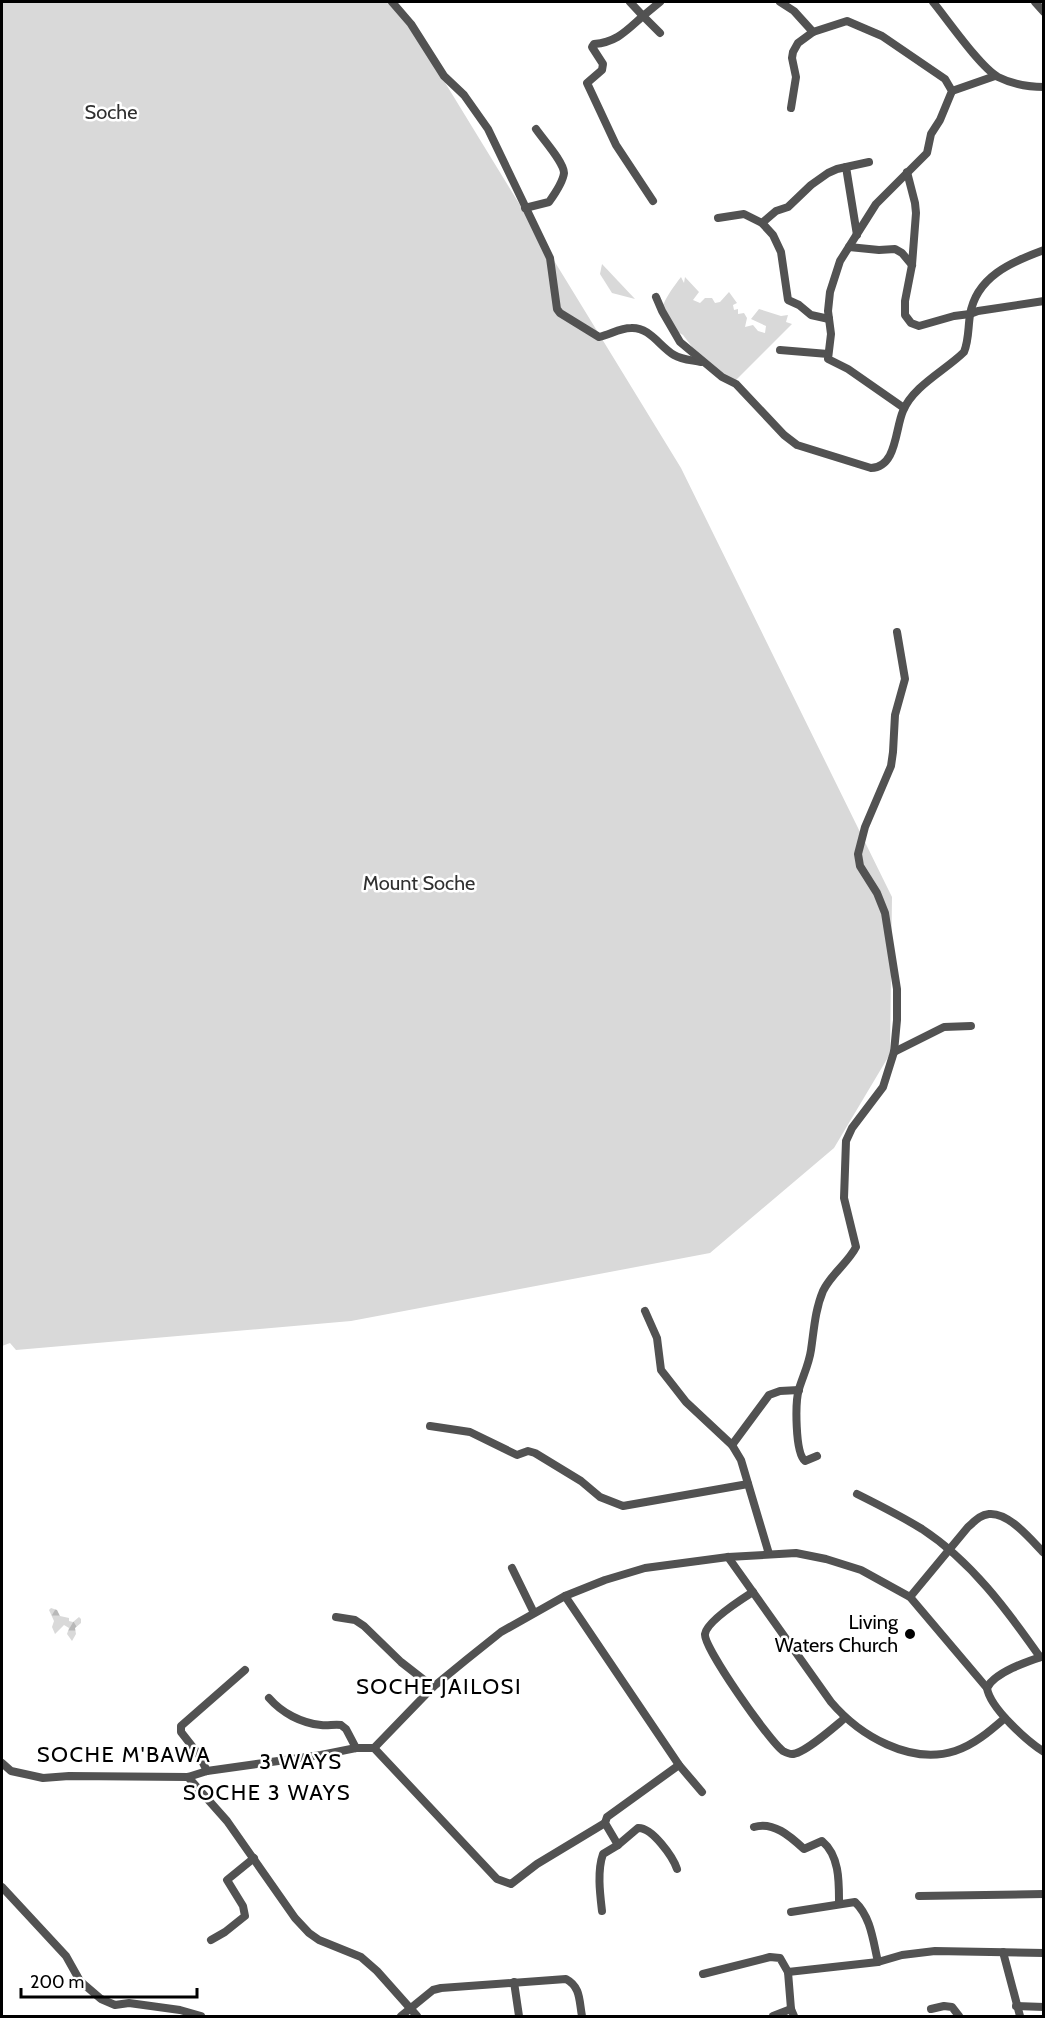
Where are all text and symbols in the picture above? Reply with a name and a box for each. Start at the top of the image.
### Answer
park label: Soche [85,100,137,124]
park label: Mount Soche [363,871,475,895]
place label: Living Waters Church [775,1610,899,1657]
marker: Living Waters Church [903,1627,917,1641]
district label: SOCHE JAILOSI [356,1673,522,1700]
district label: SOCHE M'BAWA [37,1741,211,1768]
district label: 3 WAYS [259,1748,343,1775]
district label: SOCHE 3 WAYS [183,1779,351,1806]
scale bar [21,1961,196,1999]
text: 200 m [30,1971,84,1993]

